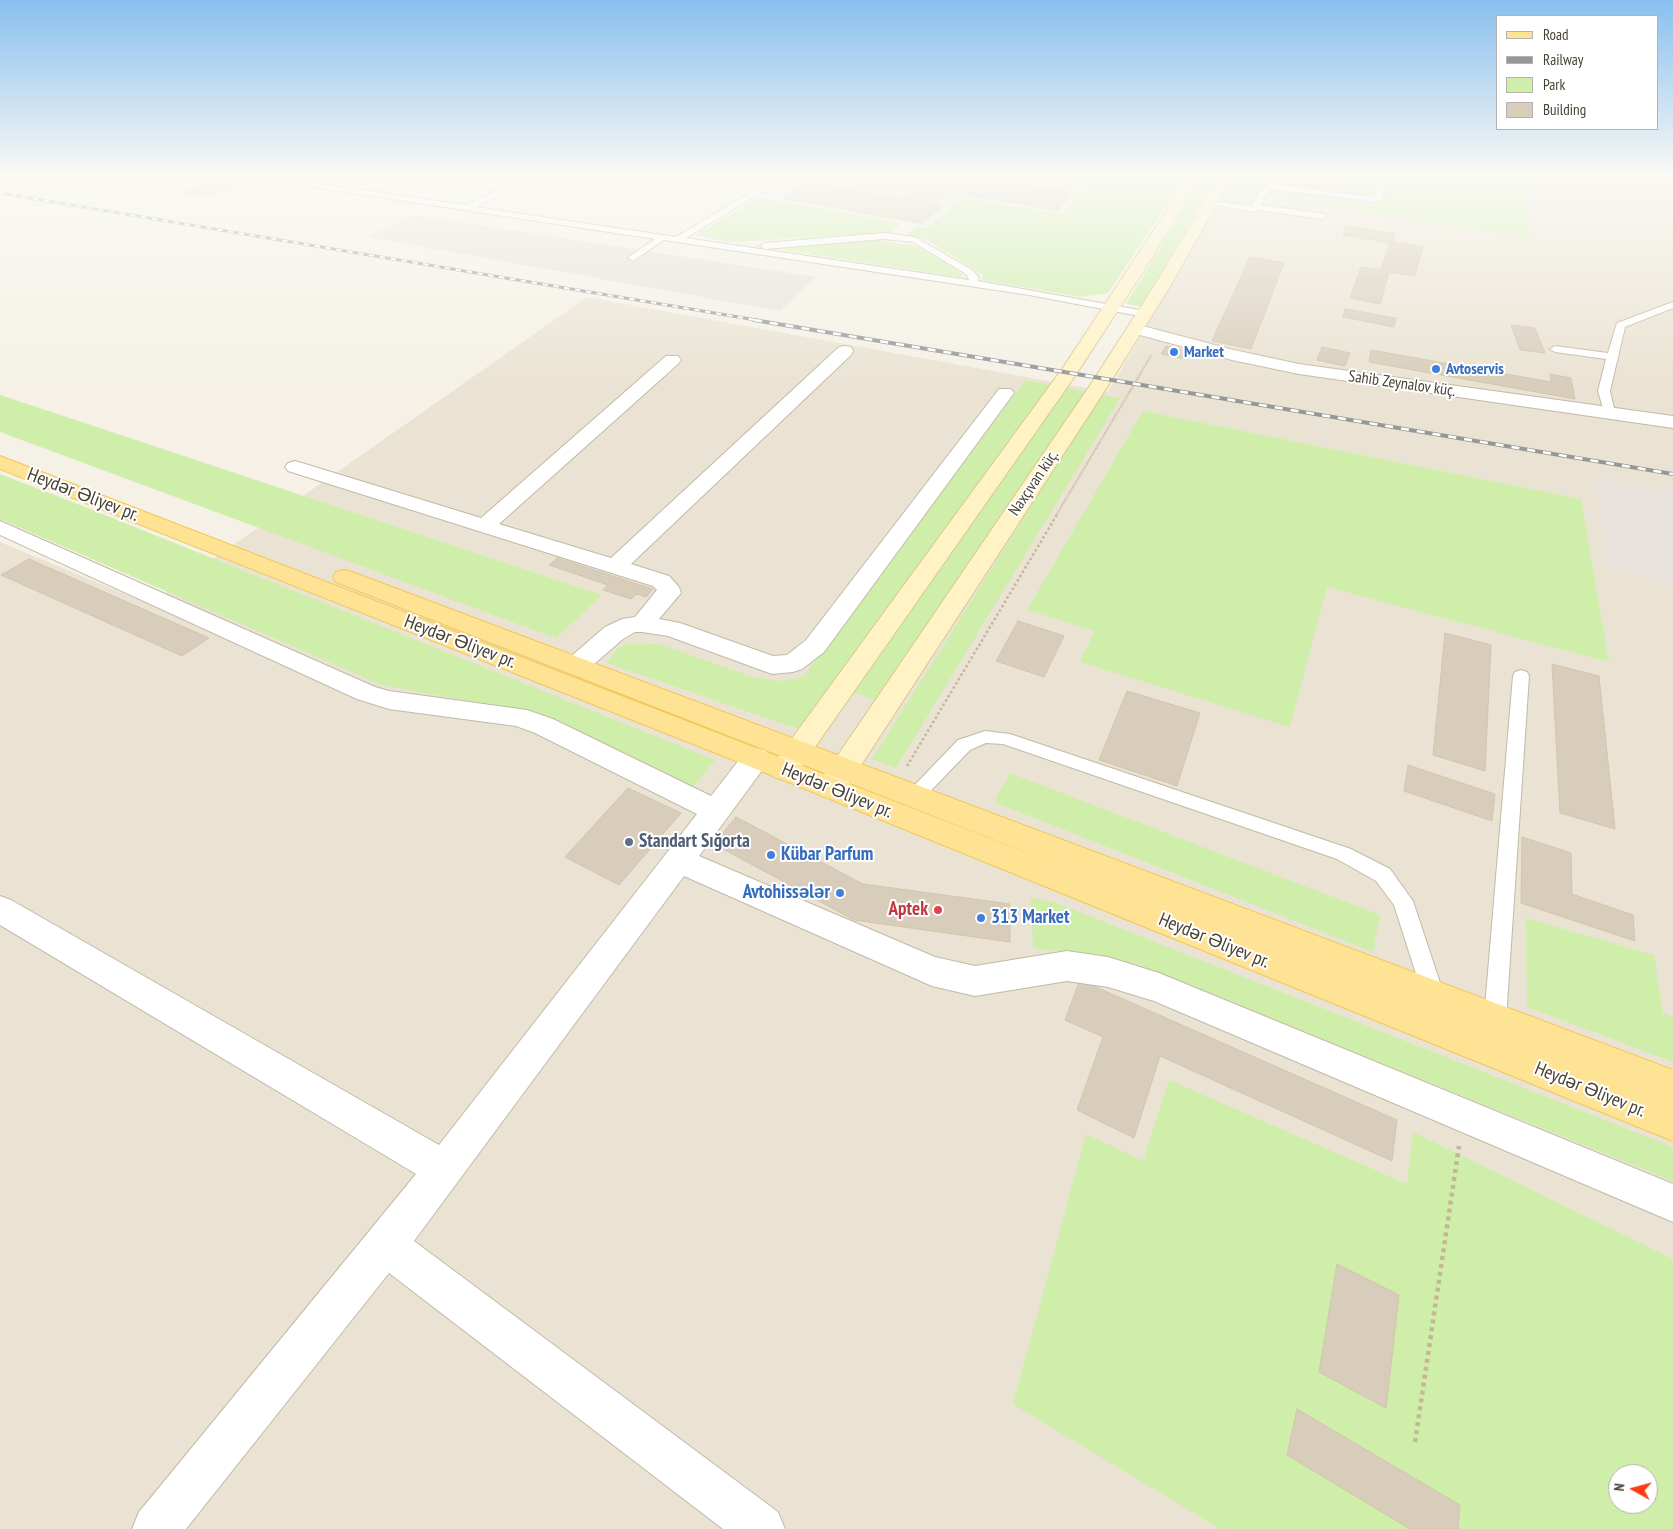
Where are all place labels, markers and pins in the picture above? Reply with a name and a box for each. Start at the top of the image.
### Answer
place label: Market [1184,342,1224,362]
marker: Market [1168,346,1180,358]
place label: Avtoservis [1446,359,1504,379]
marker: Avtoservis [1430,363,1442,375]
place label: Standart Sığorta [639,831,750,853]
marker: Standart Sığorta [623,836,635,848]
place label: Kübar Parfum [781,844,873,866]
marker: Kübar Parfum [765,849,777,861]
place label: Avtohissələr [743,882,830,904]
marker: Avtohissələr [834,887,846,899]
place label: Aptek [888,899,928,921]
marker: Aptek [932,904,944,916]
place label: 313 Market [991,907,1069,929]
marker: 313 Market [975,912,987,924]

